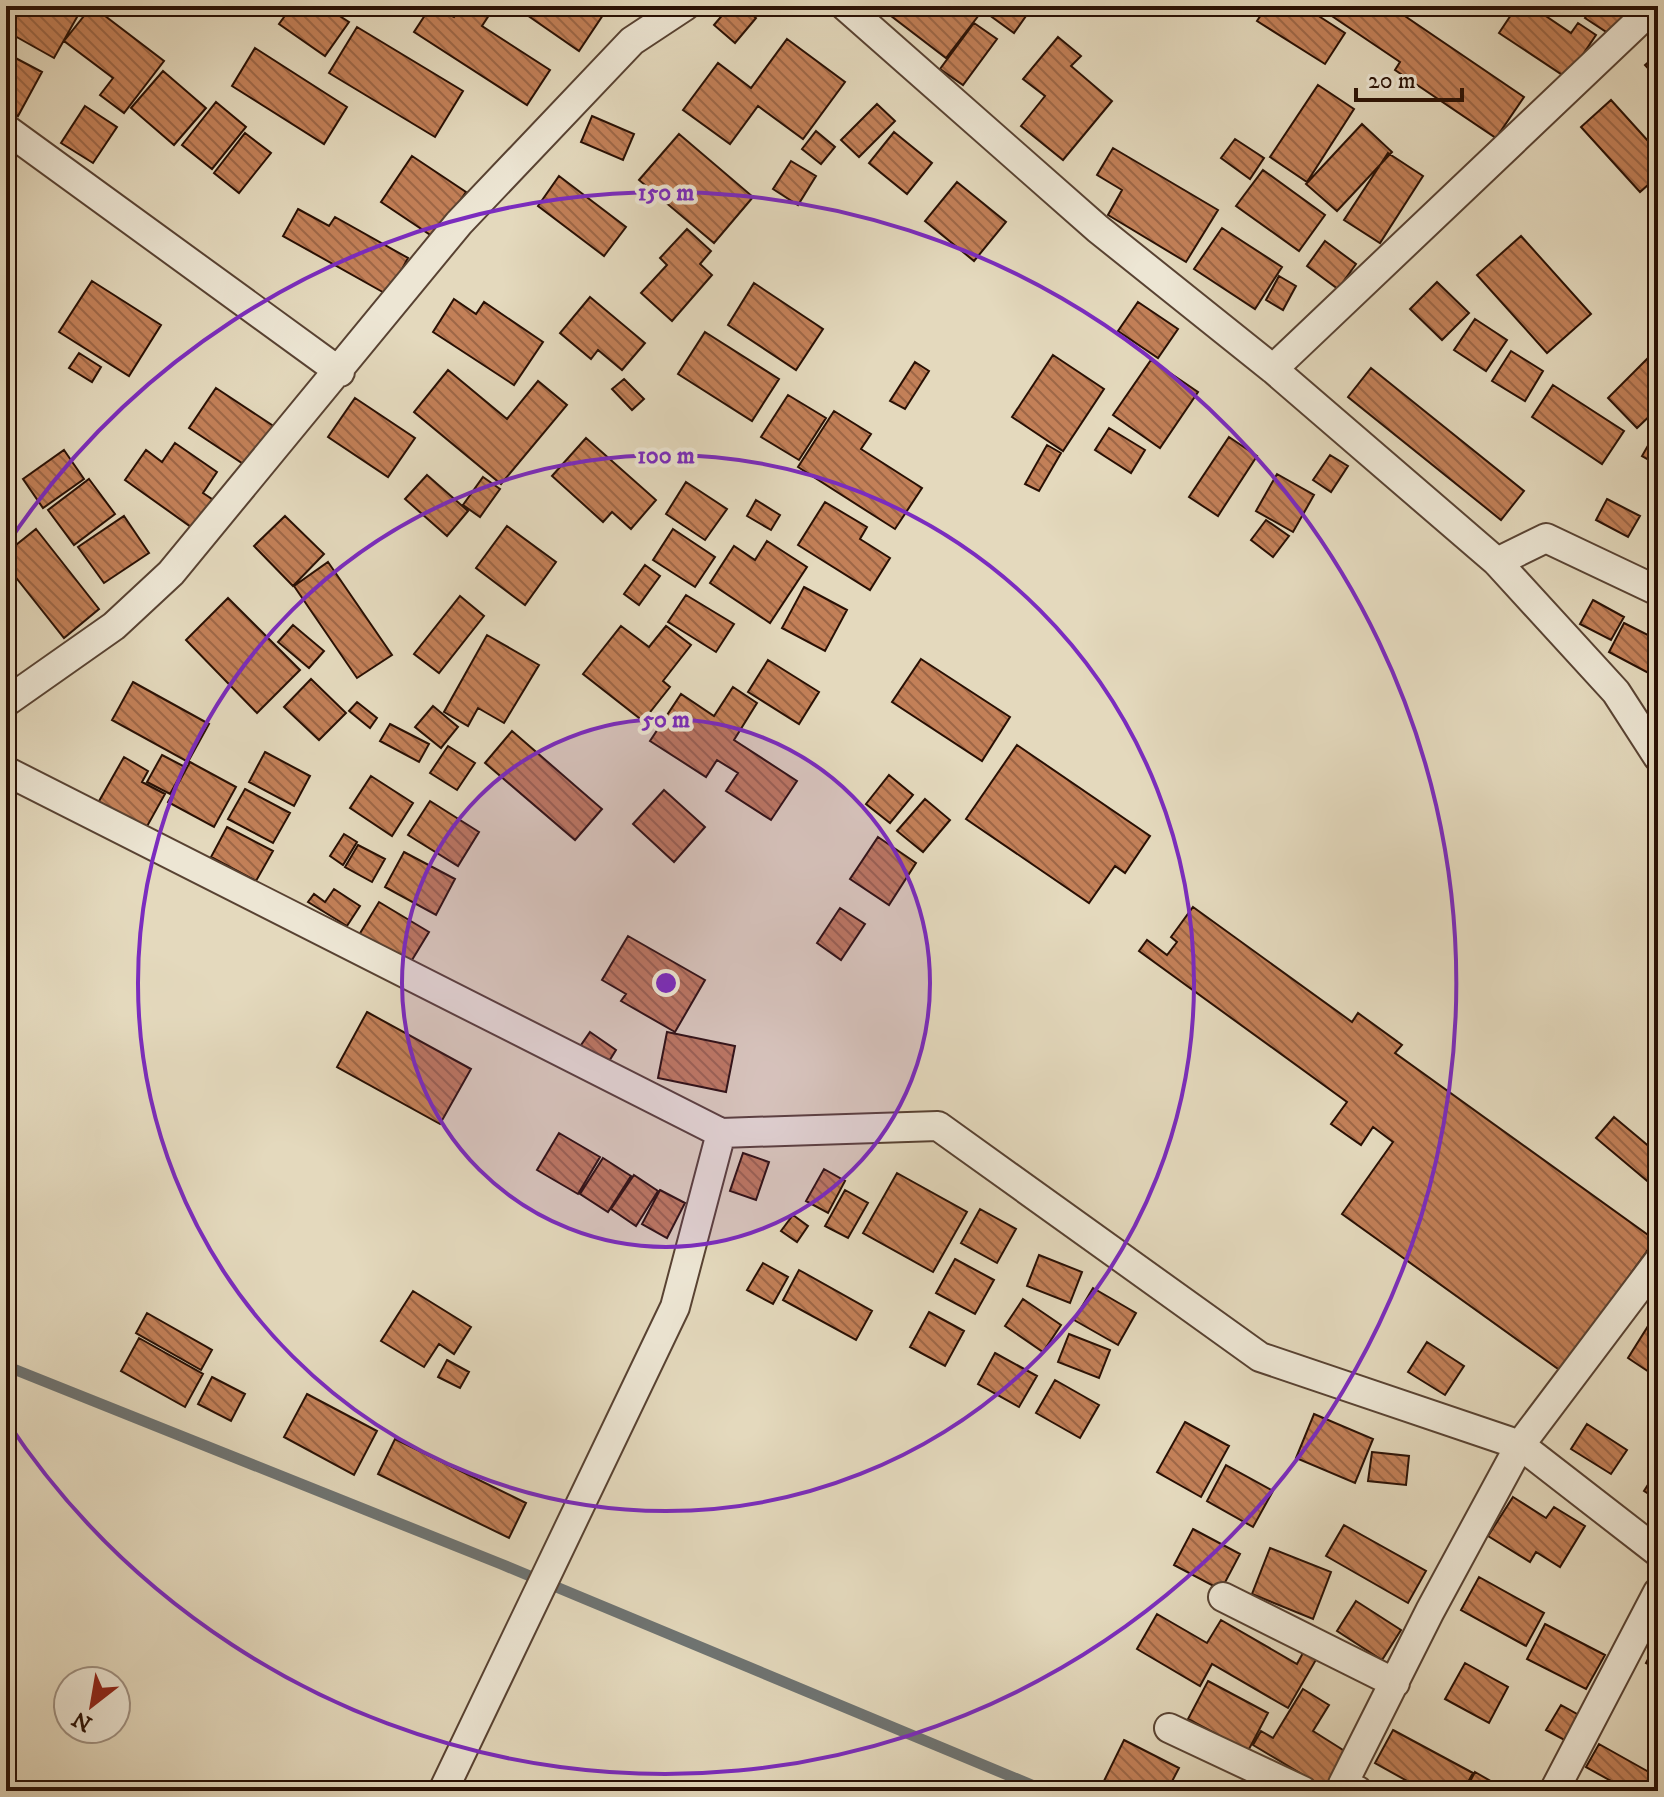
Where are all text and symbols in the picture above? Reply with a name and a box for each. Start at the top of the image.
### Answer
scale bar [1356,52,1462,102]
text: 20 m [1368,66,1416,96]
text: 150 m [638,178,694,208]
text: 100 m [637,441,695,471]
text: 50 m [641,705,690,735]
centre of rings [652,969,680,997]
north arrow [52,1665,132,1745]
text: N [68,1705,97,1737]

